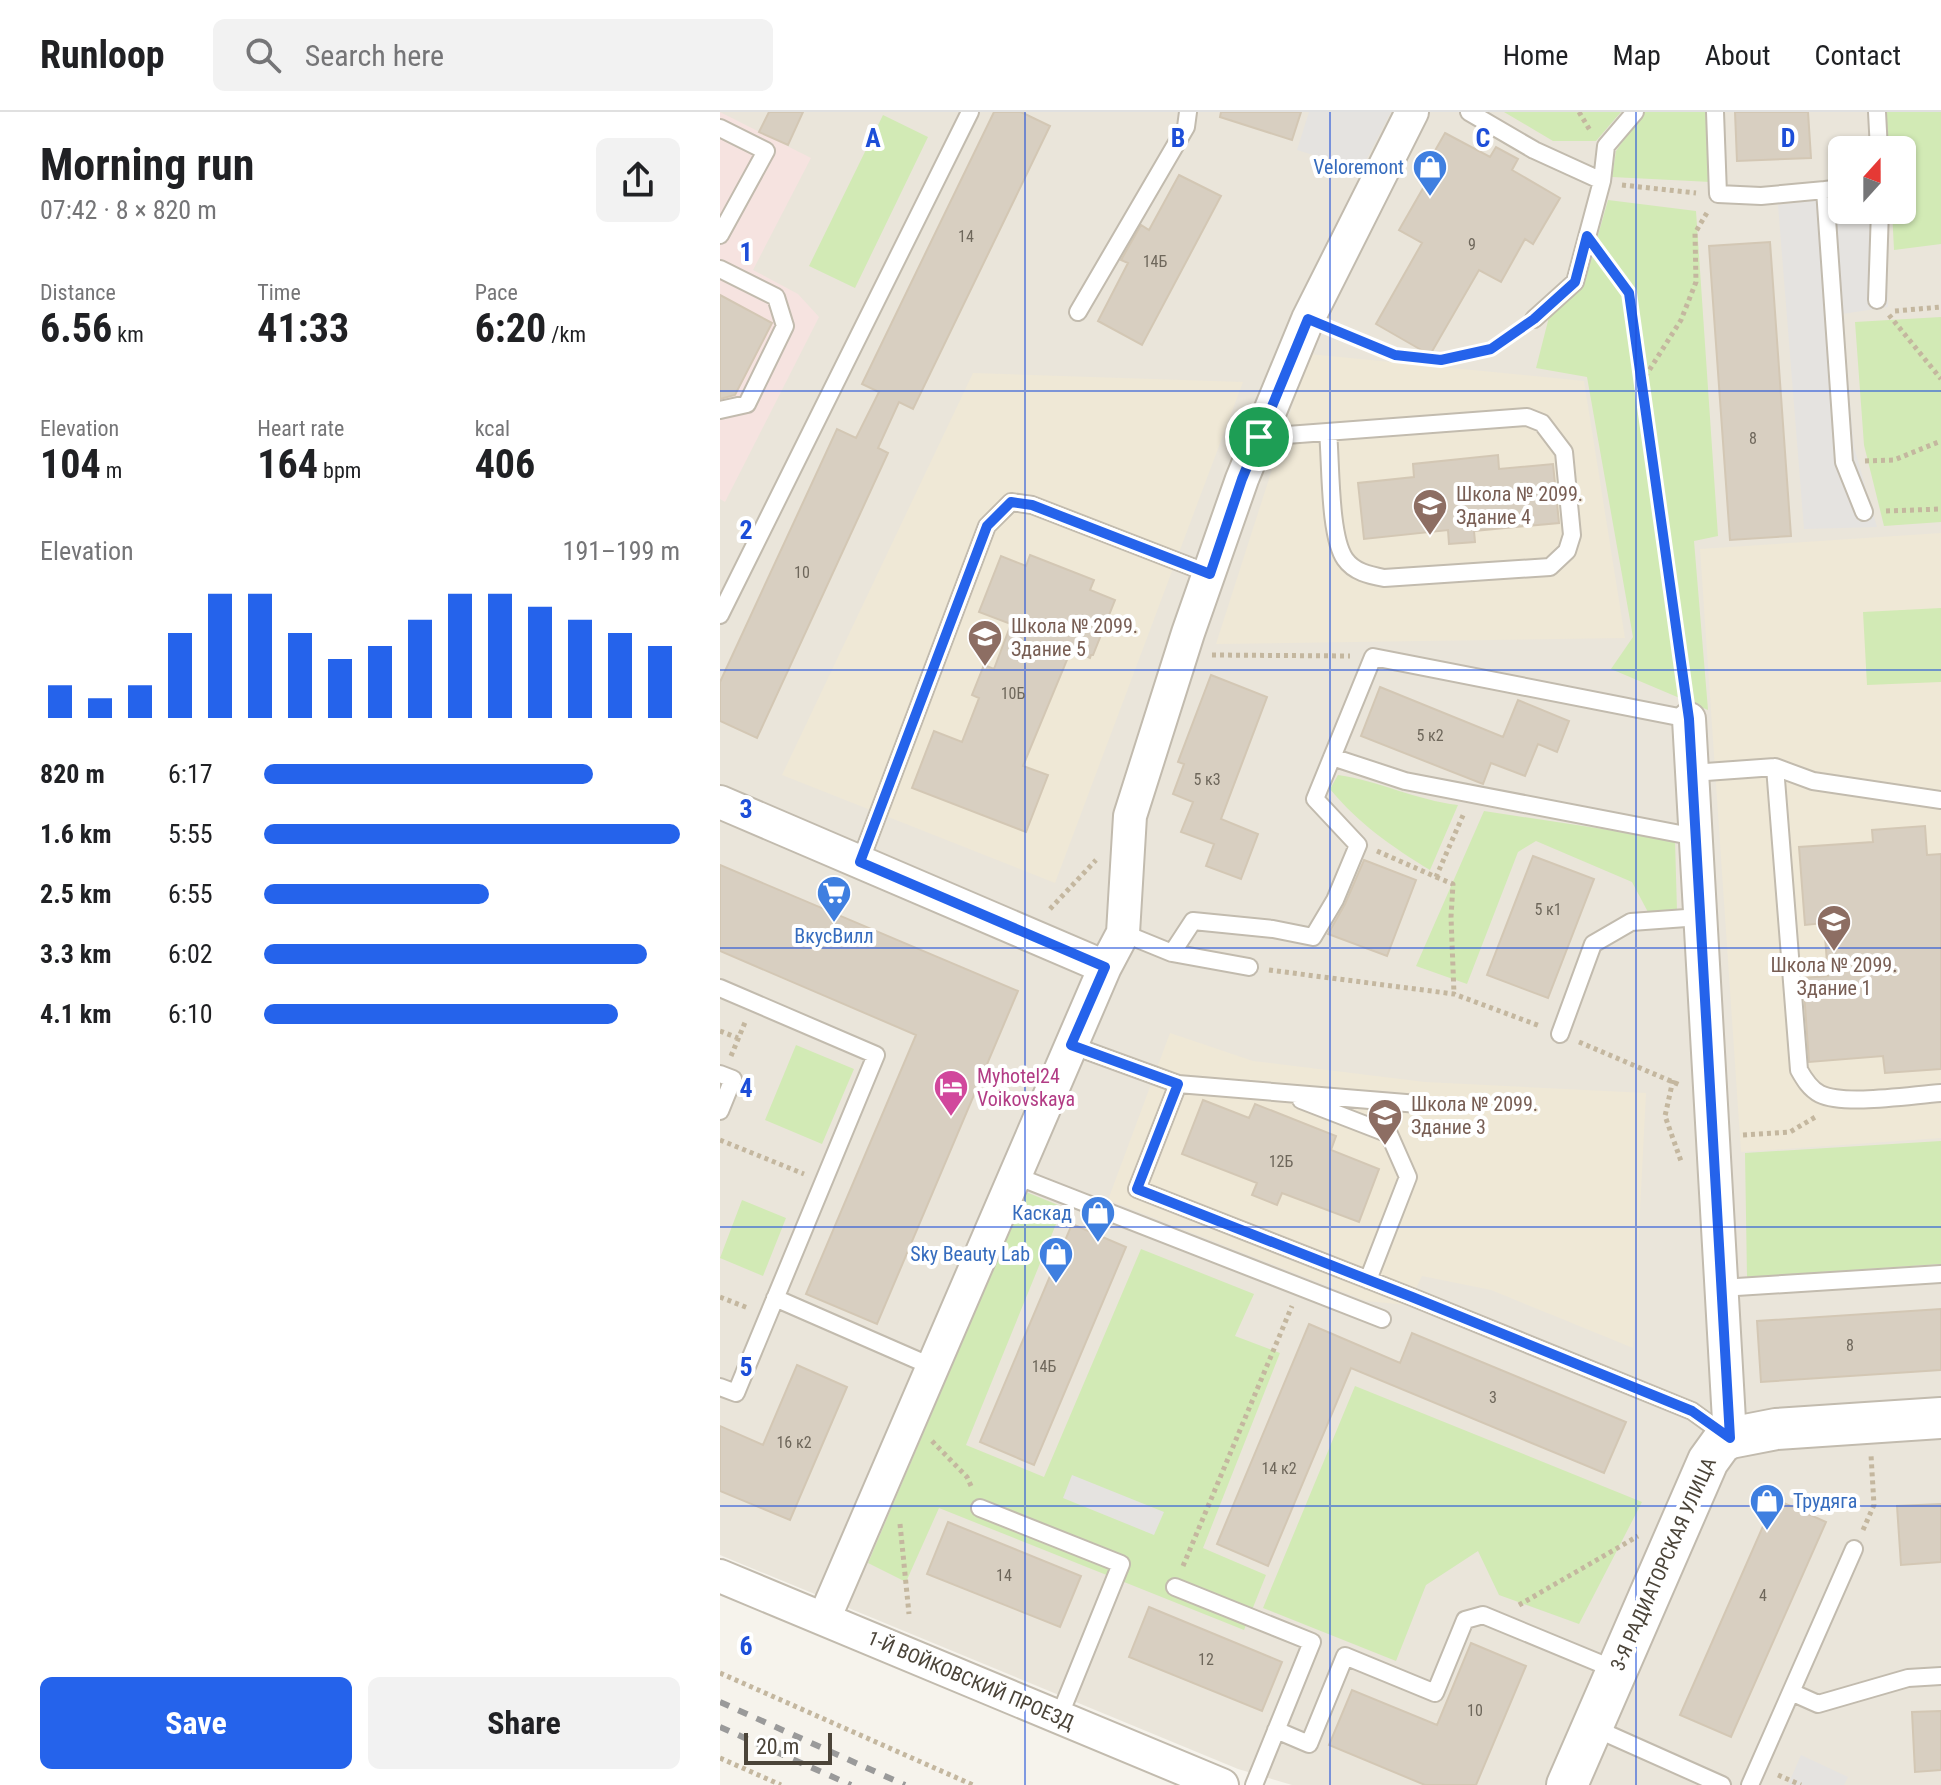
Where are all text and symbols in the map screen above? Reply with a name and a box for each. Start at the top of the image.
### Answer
search box [213,19,773,91]
text: Runloop [40,33,165,77]
icon: search [241,33,285,77]
text: Search here [305,38,444,73]
text: Home [1503,39,1568,72]
text: Map [1612,39,1661,72]
text: About [1705,39,1771,72]
text: Contact [1815,39,1901,72]
text: A [865,123,881,153]
text: B [1171,123,1185,153]
text: C [1476,123,1491,153]
text: D [1781,123,1795,153]
north arrow [1828,136,1916,224]
map controls [1828,136,1916,224]
button: share [596,138,680,222]
text: Morning run [40,139,254,191]
shop icon: Veloremont [1411,148,1449,198]
place label: Veloremont [1313,155,1404,179]
text: 07:42 · 8 × 820 m [40,195,217,225]
house number: 14 [958,227,974,246]
house number: 9 [1468,235,1476,254]
text: 1 [739,237,753,267]
house number: 14Б [1143,252,1168,271]
text: Distance [40,280,116,305]
text: Time [257,280,301,305]
text: Pace [475,280,518,305]
text: 6.56 [40,305,112,352]
text: 41:33 [257,305,349,352]
text: 6:20 [475,305,546,352]
text: km [112,322,144,347]
text: /km [546,322,586,347]
pin [1225,403,1293,471]
icon: arrive [1237,415,1281,459]
text: Elevation [40,416,119,441]
text: Heart rate [257,416,344,441]
text: kcal [475,416,510,441]
house number: 8 [1749,429,1757,448]
text: 104 [40,441,101,488]
text: 164 [257,441,318,488]
text: 406 [475,441,535,488]
text: m [101,458,122,483]
text: bpm [318,458,361,483]
place label: Школа № 2099. Здание 4 [1456,482,1583,529]
school or university icon: Школа № 2099. Здание 4 [1411,487,1449,537]
text: 2 [739,515,753,545]
text: Elevation [40,536,134,566]
text: 191–199 m [563,536,680,566]
house number: 10 [794,563,810,582]
place label: Школа № 2099. Здание 5 [1011,614,1138,661]
school or university icon: Школа № 2099. Здание 5 [966,618,1004,668]
house number: 10Б [1001,684,1026,703]
house number: 5 к2 [1416,726,1444,745]
text: 820 m [40,759,105,789]
text: 6:17 [168,759,213,789]
house number: 5 к3 [1193,770,1221,789]
text: 3 [739,794,753,824]
text: 1.6 km [40,819,112,849]
text: 5:55 [168,819,213,849]
supermarket icon: ВкусВилл [815,874,853,924]
text: 2.5 km [40,879,112,909]
text: 6:55 [168,879,213,909]
house number: 5 к1 [1534,900,1562,919]
school or university icon: Школа № 2099. Здание 1 [1815,903,1853,953]
place label: ВкусВилл [794,924,874,948]
text: 3.3 km [40,939,112,969]
text: 6:02 [168,939,213,969]
place label: Школа № 2099. Здание 1 [1770,953,1898,1000]
text: 4.1 km [40,999,112,1029]
text: 6:10 [168,999,213,1029]
place label: Myhotel24 Voikovskaya [977,1064,1075,1111]
hotel icon: Myhotel24 Voikovskaya [932,1068,970,1118]
text: 4 [739,1073,753,1103]
place label: Школа № 2099. Здание 3 [1411,1092,1538,1139]
school or university icon: Школа № 2099. Здание 3 [1366,1097,1404,1147]
house number: 12Б [1269,1152,1294,1171]
shop icon: Каскад [1079,1194,1117,1244]
place label: Каскад [1012,1201,1072,1225]
shop icon: Sky Beauty Lab [1037,1235,1075,1285]
place label: Sky Beauty Lab [910,1242,1030,1266]
house number: 8 [1846,1336,1854,1355]
text: 5 [739,1352,753,1382]
house number: 14Б [1032,1357,1057,1376]
house number: 3 [1489,1388,1497,1407]
house number: 16 к2 [776,1433,812,1452]
street label: 3-Я РАДИАТОРСКАЯ УЛИЦА [1605,1453,1721,1674]
house number: 14 к2 [1261,1459,1297,1478]
shop icon: Трудяга [1748,1482,1786,1532]
place label: Трудяга [1793,1489,1857,1513]
house number: 14 [996,1566,1012,1585]
house number: 4 [1759,1586,1767,1605]
street label: 1-Й ВОЙКОВСКИЙ ПРОЕЗД [864,1626,1078,1734]
text: 6 [739,1631,753,1661]
house number: 12 [1198,1650,1214,1669]
button: Save [40,1677,352,1769]
button: Share [368,1677,680,1769]
house number: 10 [1467,1701,1483,1720]
scale bar [744,1729,832,1765]
text: 20 m [756,1734,799,1759]

